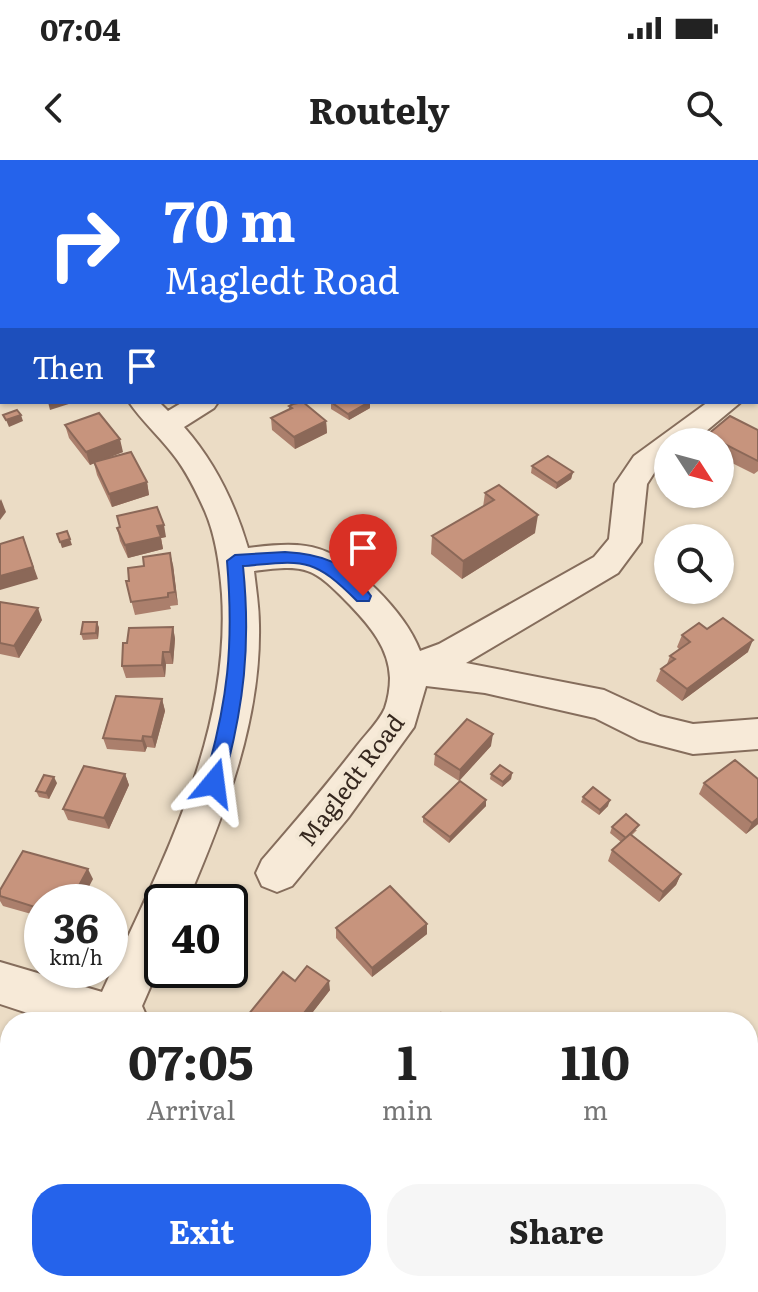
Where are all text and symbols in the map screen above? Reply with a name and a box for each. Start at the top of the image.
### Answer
text: 07:04 [40,6,121,50]
text: Routely [308,82,450,135]
icon: back [32,86,76,130]
icon: search [682,86,726,130]
text: 70 m [164,176,296,259]
icon: right [32,192,136,296]
text: Magledt Road [164,252,400,305]
text: Then [32,344,104,388]
icon: arrive [120,344,164,388]
north arrow [654,428,734,508]
map controls [654,428,734,604]
pin [329,514,397,596]
button: search [654,524,734,604]
icon: arrive [341,526,385,570]
street label: Magledt Road [289,705,411,852]
position arrow [172,741,256,825]
speed limit sign: 40 [144,884,248,988]
text: 36 [53,896,99,955]
text: km/h [49,941,103,971]
text: 07:05 [128,1024,254,1095]
text: 1 [397,1024,417,1095]
text: 110 [561,1024,630,1095]
text: Arrival [146,1089,235,1128]
text: min [382,1089,433,1128]
text: m [583,1089,608,1128]
button: Exit [32,1184,371,1276]
button: Share [387,1184,726,1276]

